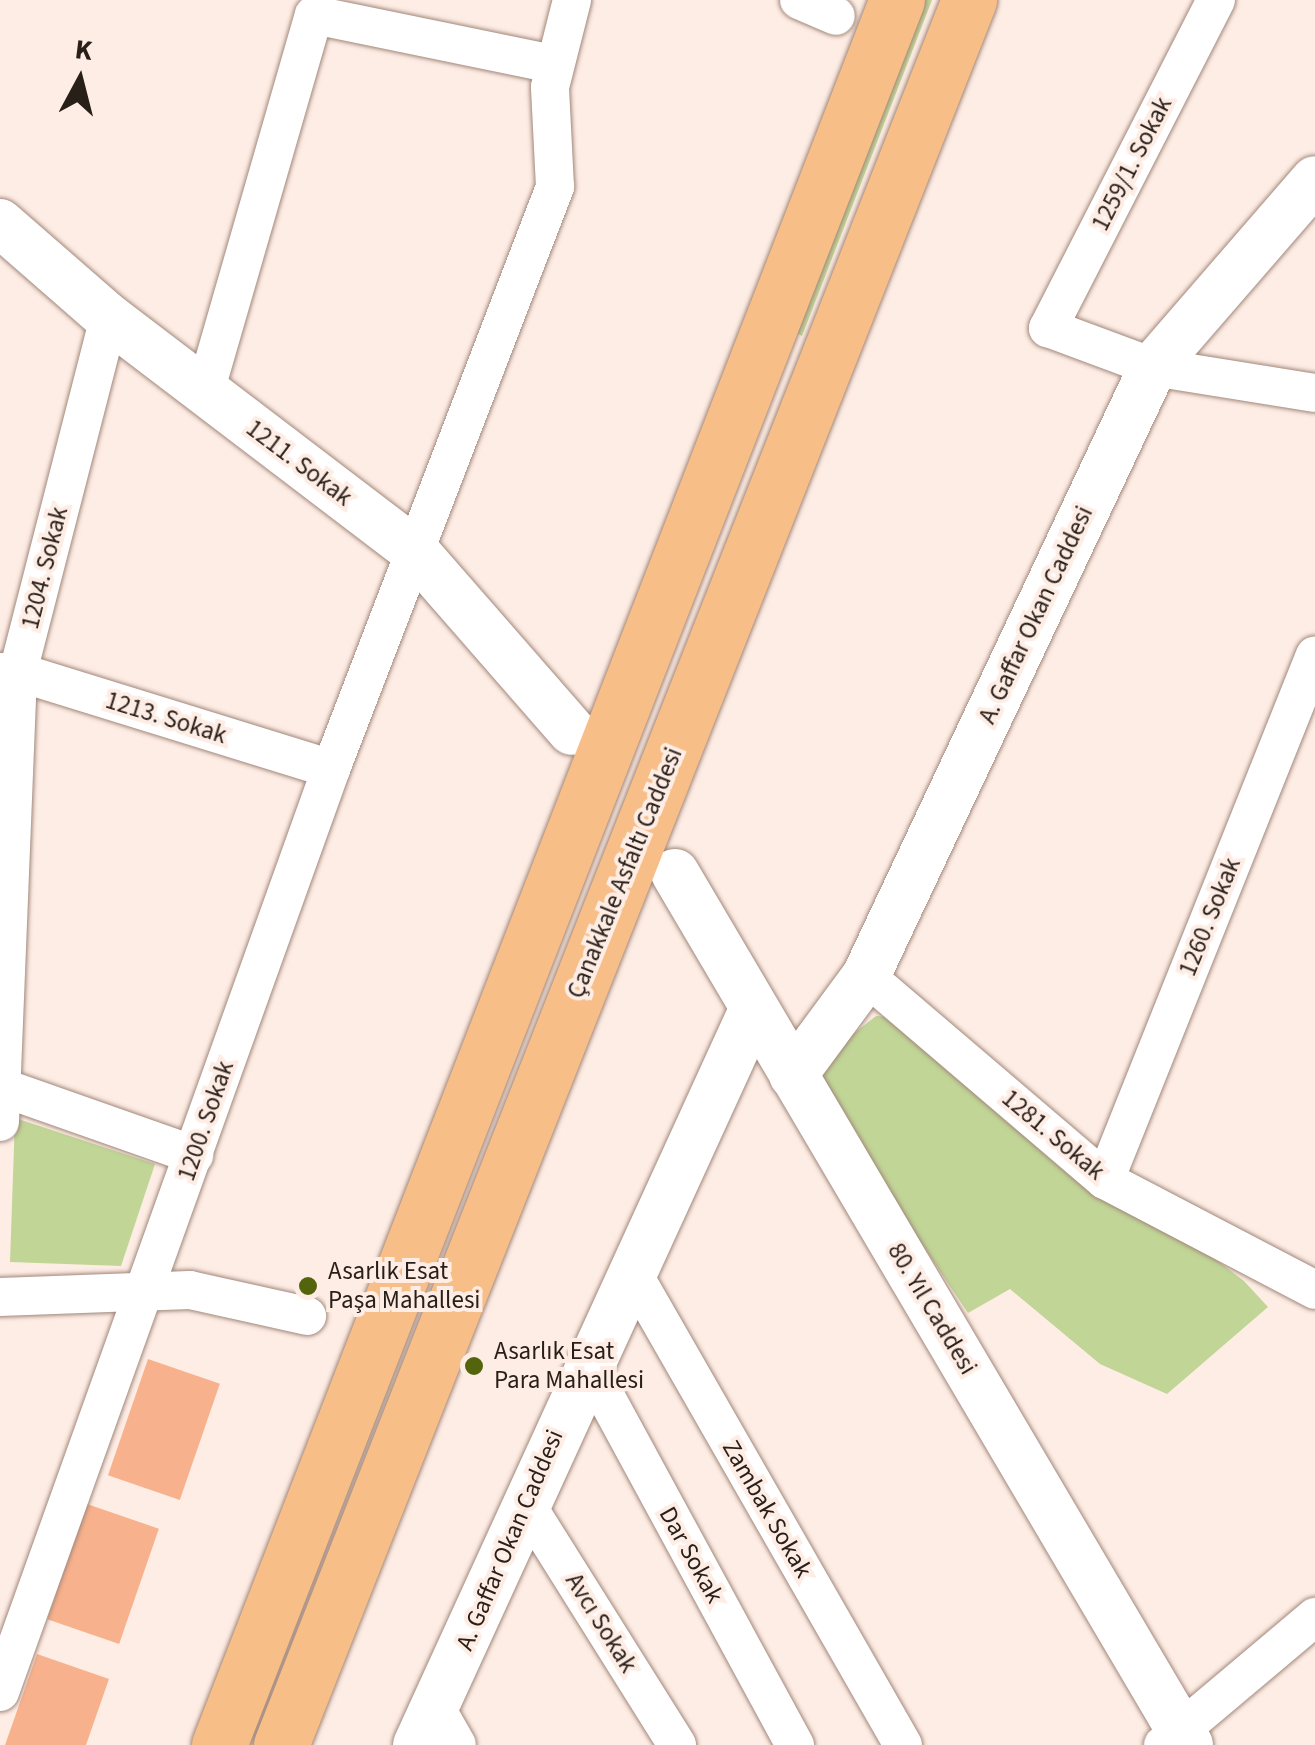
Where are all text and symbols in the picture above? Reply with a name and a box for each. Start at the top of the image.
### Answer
text: K [73,29,95,71]
north arrow [30,30,130,130]
street label: 1259/1. Sokak [1085,92,1179,236]
street label: 1211. Sokak [240,413,358,513]
street label: A. Gaffar Okan Caddesi [972,501,1100,729]
street label: 1204. Sokak [15,504,75,632]
street label: 1213. Sokak [102,685,230,751]
street label: Çanakkale Asfaltı Caddesi [561,743,689,1003]
street label: 1260. Sokak [1173,853,1247,981]
street label: 1200. Sokak [171,1057,241,1185]
street label: 1281. Sokak [996,1083,1110,1187]
street label: 80. Yıl Caddesi [881,1238,983,1380]
place label: Asarlık Esat Paşa Mahallesi [328,1257,481,1316]
marker: Asarlık Esat Paşa Mahallesi [297,1275,319,1297]
place label: Asarlık Esat Para Mahallesi [494,1337,644,1396]
marker: Asarlık Esat Para Mahallesi [463,1355,485,1377]
street label: A. Gaffar Okan Caddesi [450,1425,570,1655]
street label: Zambak Sokak [716,1435,818,1583]
street label: Dar Sokak [652,1502,730,1608]
street label: Avcı Sokak [559,1568,643,1678]

